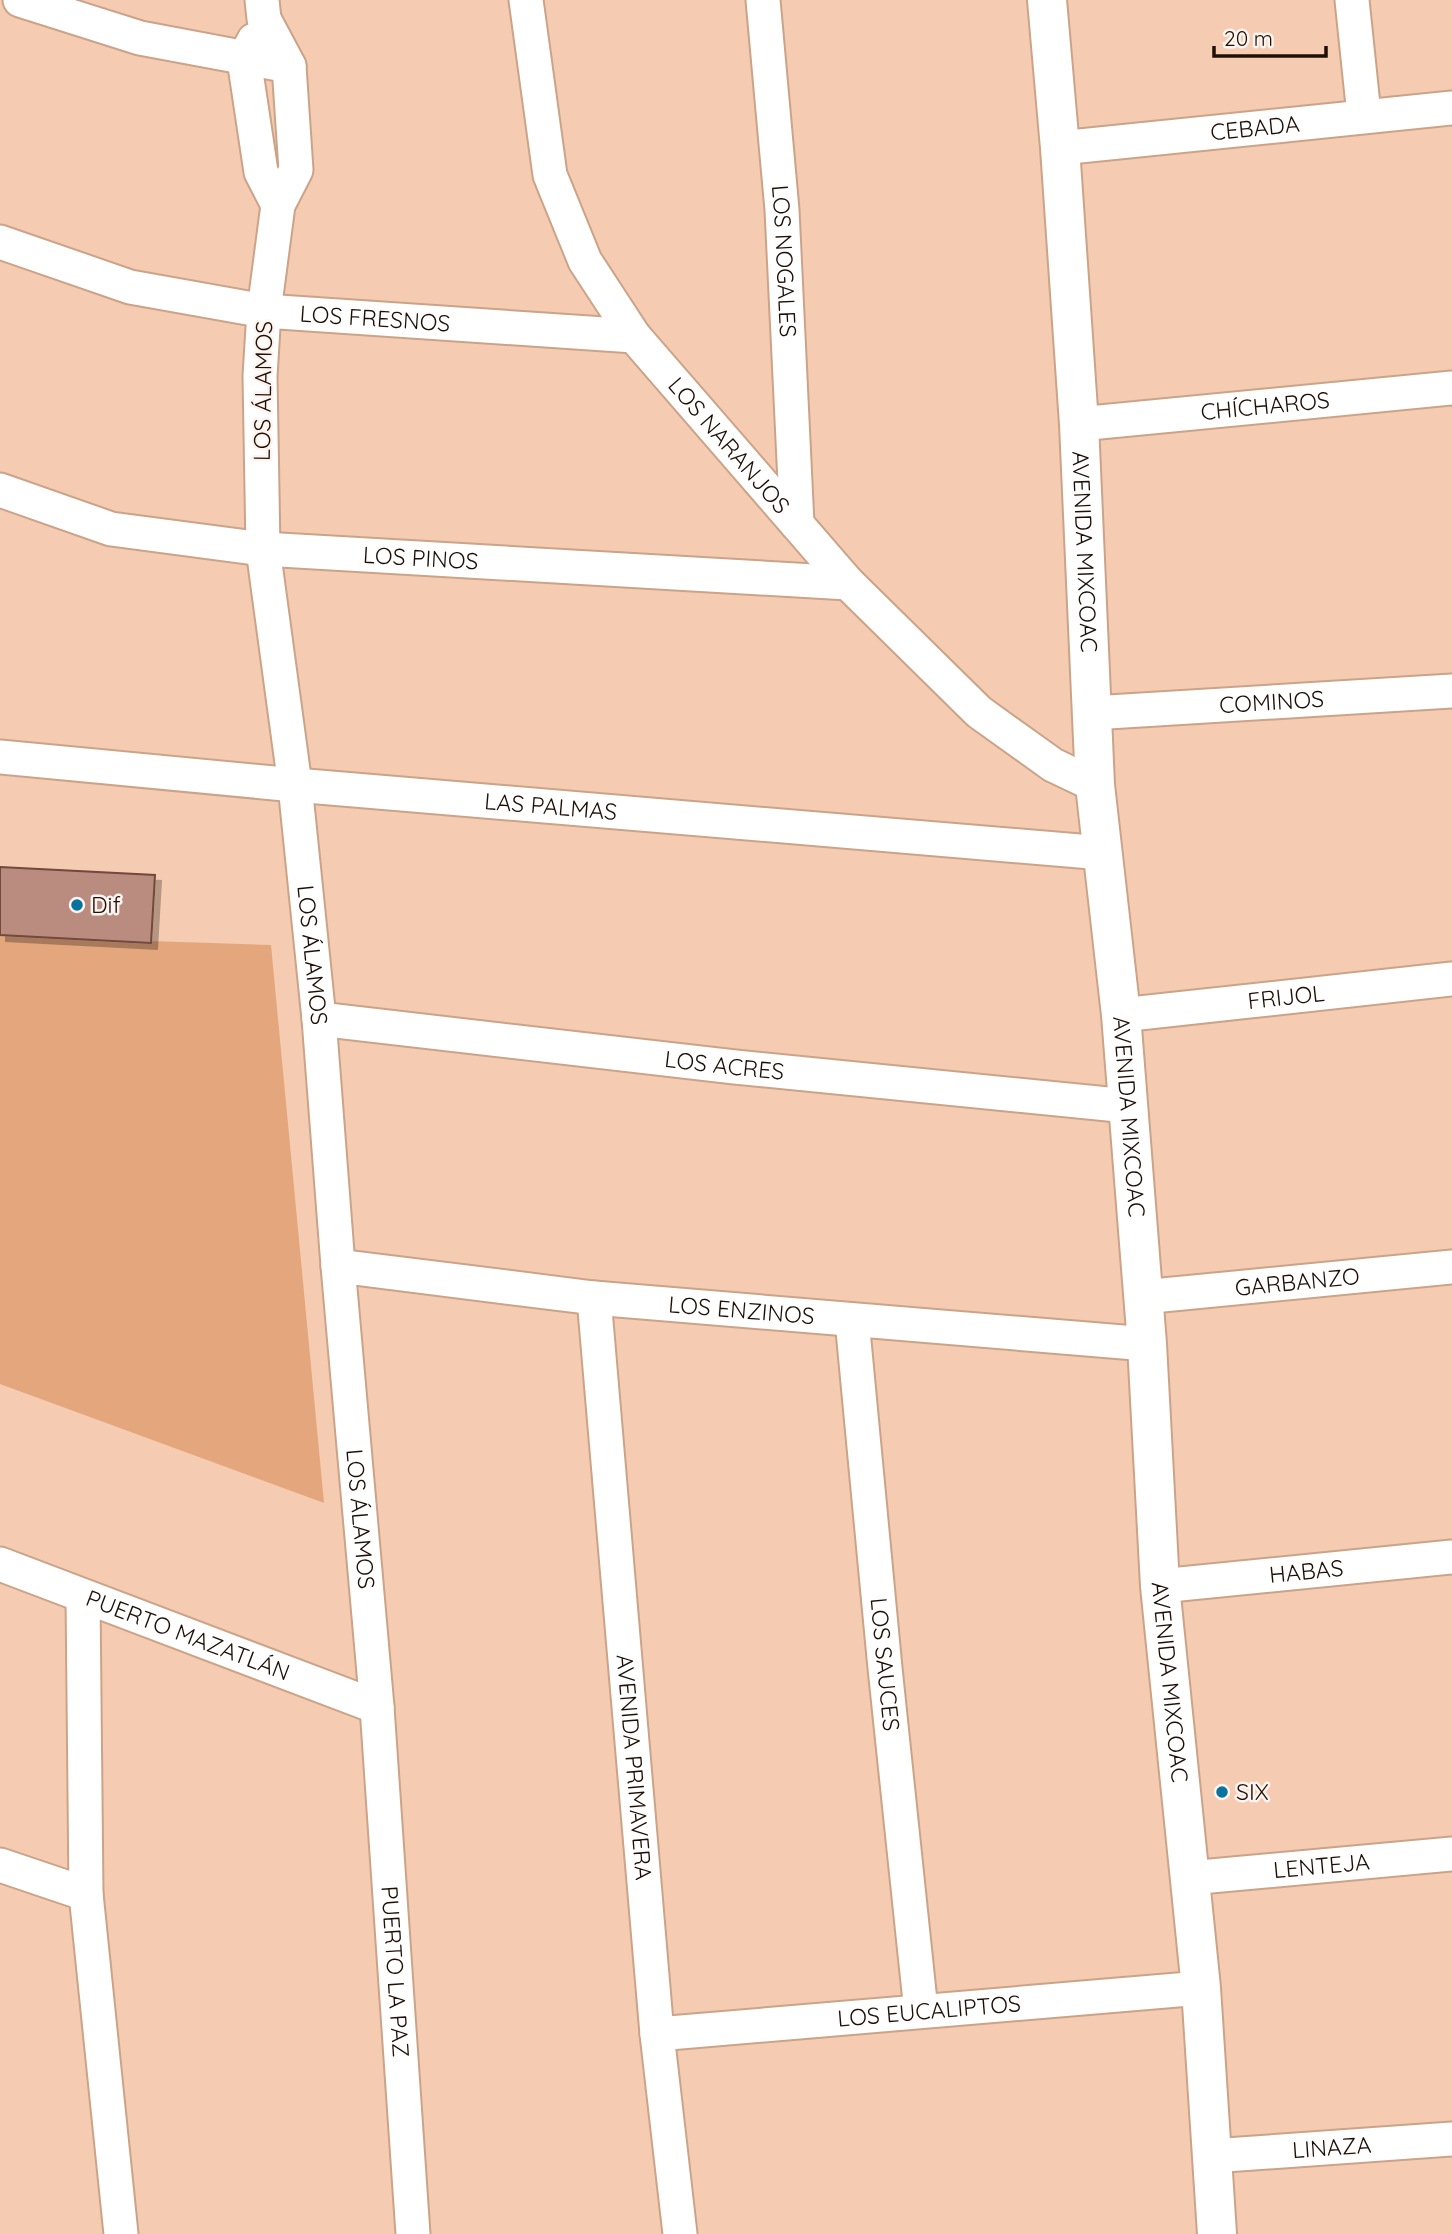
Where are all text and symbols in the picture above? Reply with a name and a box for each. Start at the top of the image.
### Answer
scale bar [1214,14,1326,58]
text: 20 m [1224,25,1273,51]
street label: CEBADA [1209,109,1301,147]
street label: LOS NOGALES [766,184,803,338]
street label: LOS FRESNOS [299,298,451,338]
street label: LOS ÁLAMOS [247,321,278,461]
street label: LOS NARANJOS [662,371,796,519]
street label: CHÍCHAROS [1199,385,1331,426]
street label: AVENIDA MIXCOAC [1066,450,1104,653]
street label: LOS PINOS [362,540,479,576]
street label: COMINOS [1218,684,1325,719]
street label: LAS PALMAS [483,786,618,826]
street label: LOS ÁLAMOS [291,884,335,1026]
place label: Dif [91,890,121,919]
marker: Dif [69,897,85,913]
street label: FRIJOL [1246,978,1326,1015]
street label: AVENIDA MIXCOAC [1107,1015,1152,1218]
street label: LOS ACRES [663,1044,786,1086]
street label: GARBANZO [1233,1261,1361,1302]
street label: LOS ENZINOS [667,1289,816,1330]
street label: LOS ÁLAMOS [340,1448,381,1590]
street label: HABAS [1268,1553,1345,1589]
street label: AVENIDA MIXCOAC [1146,1580,1195,1784]
street label: PUERTO MAZATLÁN [82,1583,294,1687]
street label: LOS SAUCES [864,1596,907,1733]
street label: AVENIDA PRIMAVERA [611,1653,659,1881]
place label: SIX [1236,1777,1269,1806]
marker: SIX [1214,1784,1230,1800]
street label: LENTEJA [1272,1847,1371,1884]
street label: PUERTO LA PAZ [375,1885,416,2058]
street label: LOS EUCALIPTOS [836,1988,1022,2033]
street label: LINAZA [1291,2130,1372,2164]

